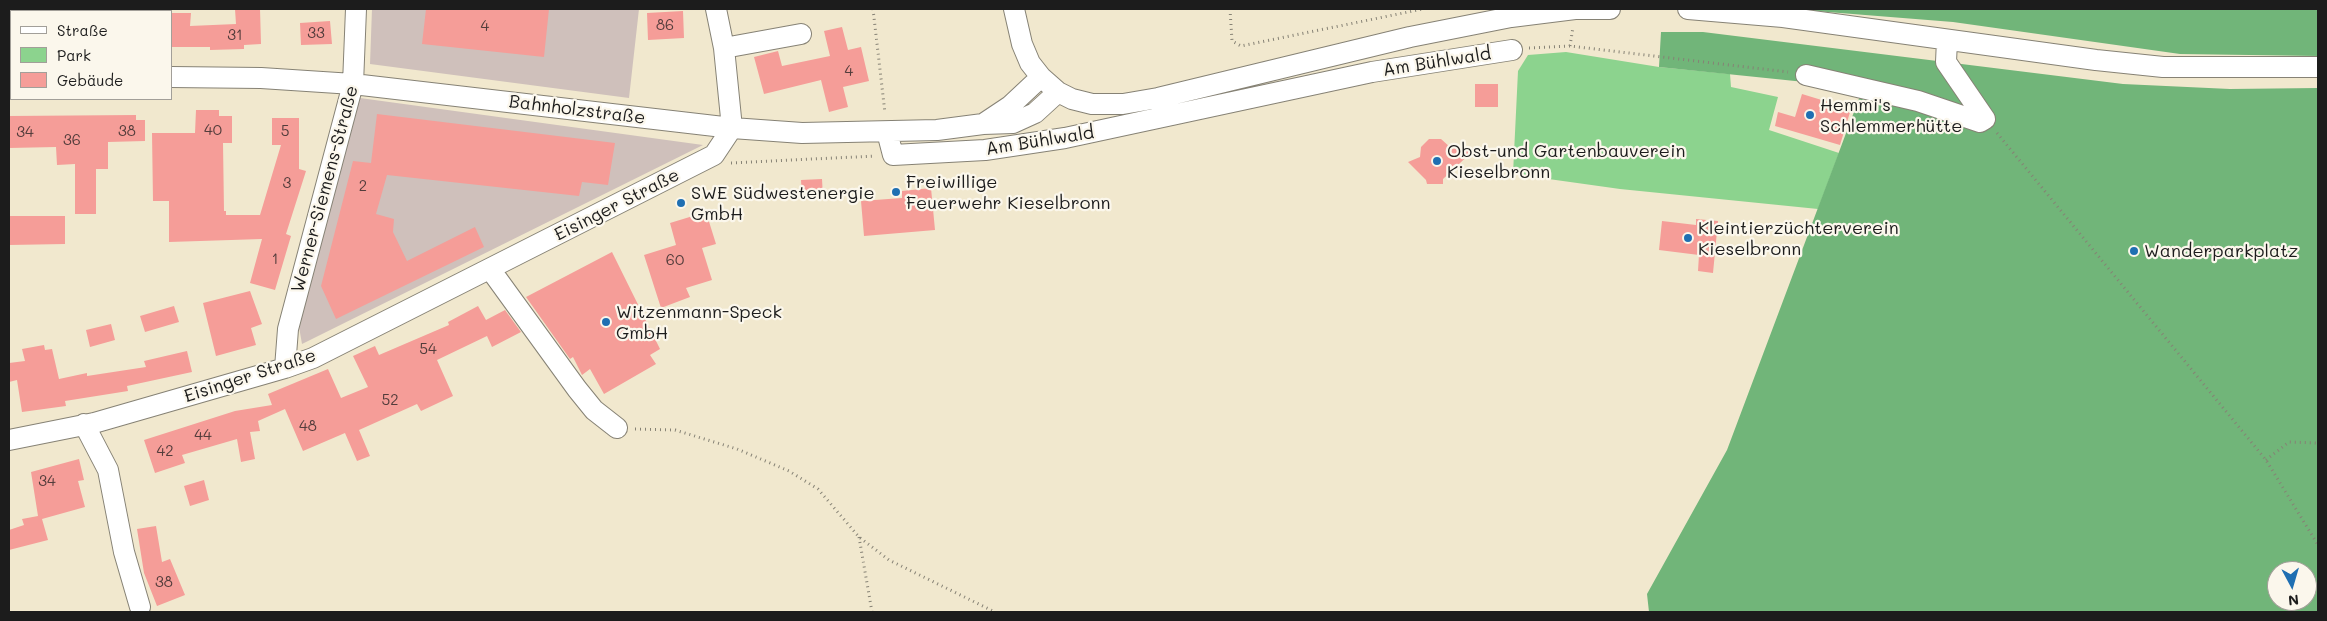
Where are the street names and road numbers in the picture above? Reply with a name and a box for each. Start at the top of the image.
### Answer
street label: Am Bühlwald [1381,43,1493,81]
street label: Werner-Siemens-Straße [287,83,363,295]
street label: Bahnholzstraße [508,91,646,129]
street label: Am Bühlwald [984,122,1096,160]
street label: Eisinger Straße [551,164,683,246]
street label: Eisinger Straße [181,345,319,407]

